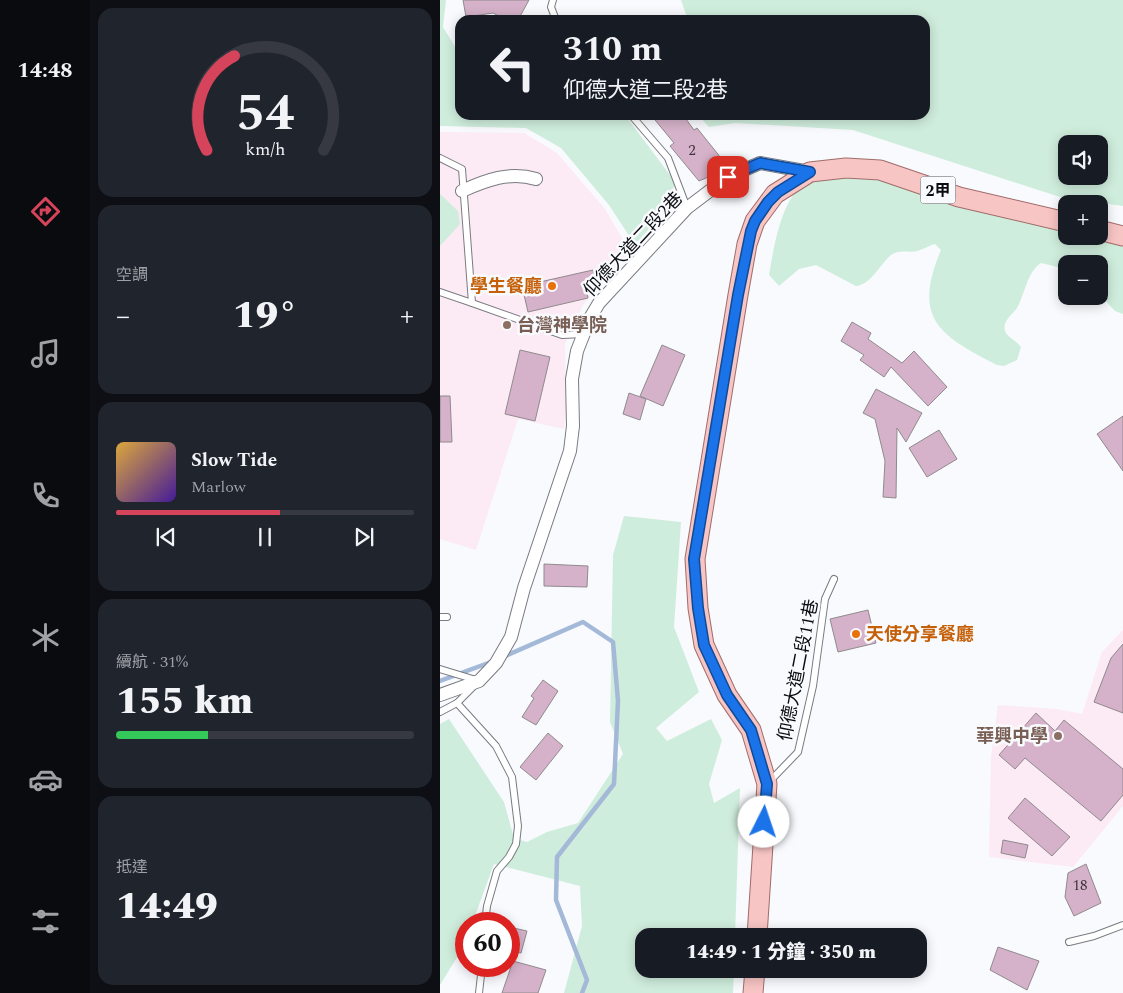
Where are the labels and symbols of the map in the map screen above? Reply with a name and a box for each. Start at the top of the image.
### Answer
house number: 2 [688,139,696,162]
pin [707,156,749,198]
road number: 2甲 [920,176,956,204]
street label: 仰德大道二段2巷 [577,186,689,303]
place label: 學生餐廳 [470,273,542,300]
marker: 學生餐廳 [546,280,558,292]
place label: 台灣神學院 [517,312,607,339]
marker: 台灣神學院 [501,319,513,331]
street label: 仰德大道二段11巷 [772,597,825,743]
place label: 天使分享餐廳 [866,621,974,648]
marker: 天使分享餐廳 [850,628,862,640]
place label: 華興中學 [976,723,1048,750]
marker: 華興中學 [1052,730,1064,742]
position arrow [737,795,789,847]
house number: 18 [1072,874,1088,897]
speed limit sign: 60 [455,912,520,977]

